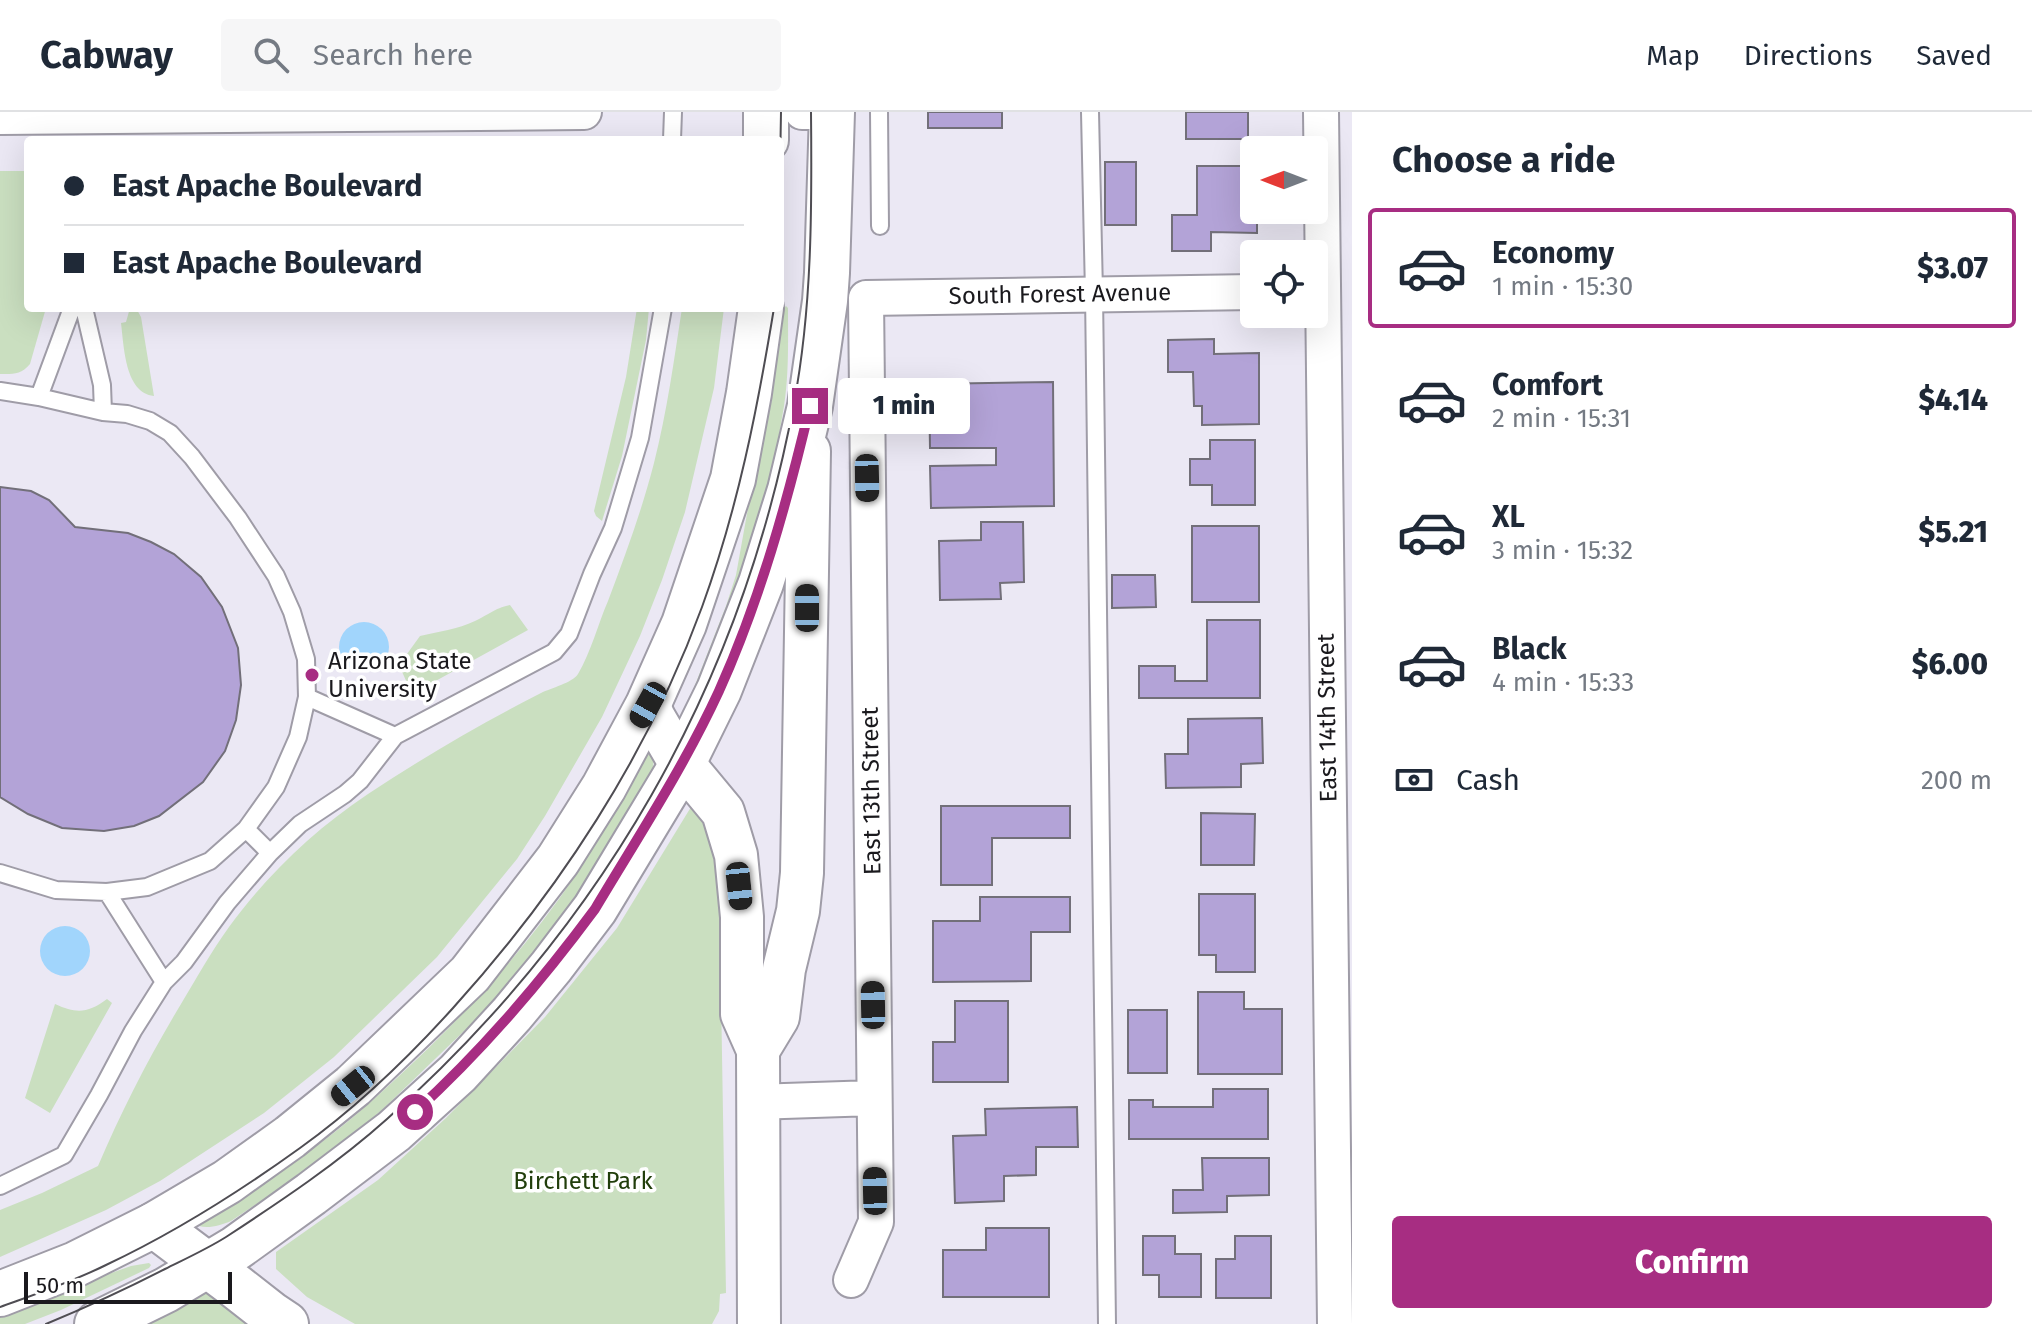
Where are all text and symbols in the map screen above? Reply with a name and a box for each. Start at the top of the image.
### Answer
search box [221,19,781,91]
text: Cabway [40,32,173,78]
icon: search [249,33,293,77]
text: Search here [313,37,473,73]
text: Map [1646,39,1700,72]
text: Directions [1744,39,1872,72]
text: Saved [1916,39,1992,72]
north arrow [1240,136,1328,224]
map controls [1240,136,1328,328]
text: Choose a ride [1392,138,1615,182]
text: East Apache Boulevard [112,168,422,204]
icon: car [1396,232,1468,304]
text: Economy [1492,235,1614,271]
button: locate [1240,240,1328,328]
text: East Apache Boulevard [112,245,422,281]
text: $3.07 [1917,250,1988,286]
text: 1 min · 15:30 [1492,271,1633,302]
street label: South Forest Avenue [948,278,1172,310]
icon: car [1396,364,1468,436]
text: Comfort [1492,367,1603,403]
callout: 1 min [838,378,970,434]
text: $4.14 [1918,382,1988,418]
route end [792,388,828,424]
text: 1 min [873,390,935,421]
text: 2 min · 15:31 [1492,403,1631,434]
car [855,454,879,502]
icon: car [1396,496,1468,568]
text: XL [1492,499,1525,535]
text: $5.21 [1919,514,1988,550]
text: 3 min · 15:32 [1492,535,1633,566]
car [795,584,819,632]
icon: car [1396,628,1468,700]
text: Black [1492,631,1567,667]
street label: East 14th Street [1312,633,1342,803]
text: $6.00 [1912,646,1988,682]
place label: Arizona State University [328,647,472,703]
marker: Arizona State University [303,666,321,684]
text: 4 min · 15:33 [1492,667,1634,698]
car [626,678,670,732]
street label: East 13th Street [856,706,886,875]
icon: cash [1392,758,1436,802]
text: Cash [1456,762,1520,798]
text: 200 m [1921,765,1992,796]
car [725,861,753,911]
car [861,981,885,1029]
car [327,1062,379,1110]
route start [397,1094,433,1130]
park label: Birchett Park [513,1167,653,1195]
car [863,1167,887,1215]
button: Confirm [1392,1216,1992,1308]
scale bar [24,1268,232,1304]
text: 50 m [36,1272,84,1299]

